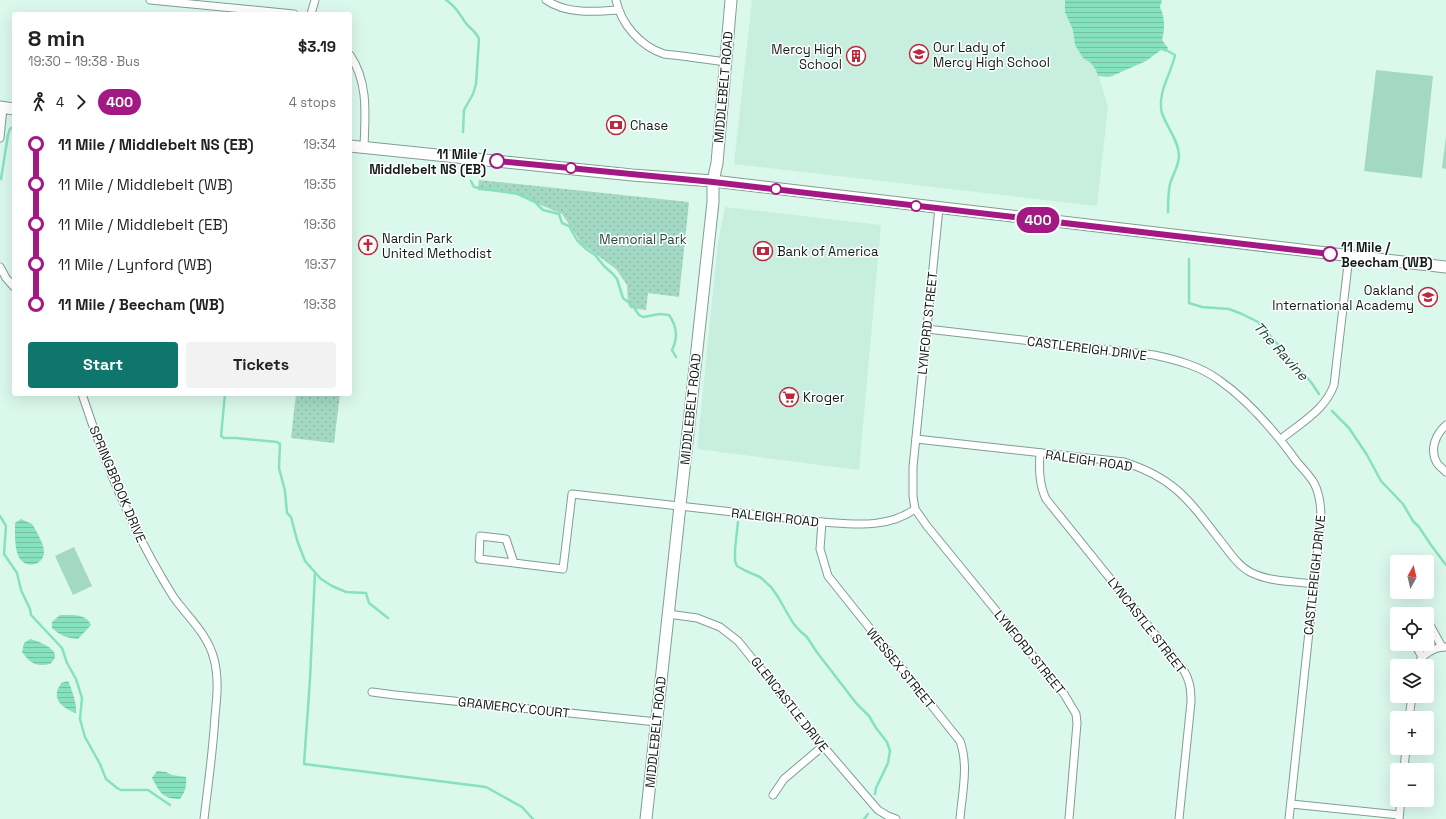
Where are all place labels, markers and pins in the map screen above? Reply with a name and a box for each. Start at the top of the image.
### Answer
place label: Our Lady of Mercy High School [933,39,1050,71]
place label: Mercy High School [771,41,842,73]
school or university icon: Our Lady of Mercy High School [908,43,930,65]
building icon: Mercy High School [845,45,867,67]
bank icon: Chase [605,114,627,136]
place label: Chase [630,117,668,134]
place label: 11 Mile / Middlebelt NS (EB) [369,146,487,178]
marker: 11 Mile / Middlebelt NS (EB) [489,153,505,169]
unlabelled marker [565,162,577,174]
unlabelled marker [770,183,782,195]
unlabelled marker [910,200,922,212]
place label: Nardin Park United Methodist [382,230,492,262]
church icon: Nardin Park United Methodist [357,234,379,256]
place label: 11 Mile / Beecham (WB) [1341,239,1433,271]
bank icon: Bank of America [752,240,774,262]
place label: Bank of America [777,243,879,260]
marker: 11 Mile / Beecham (WB) [1322,246,1338,262]
place label: Oakland International Academy [1272,282,1414,314]
school or university icon: Oakland International Academy [1417,286,1439,308]
supermarket icon: Kroger [778,386,800,408]
place label: Kroger [803,389,845,406]

